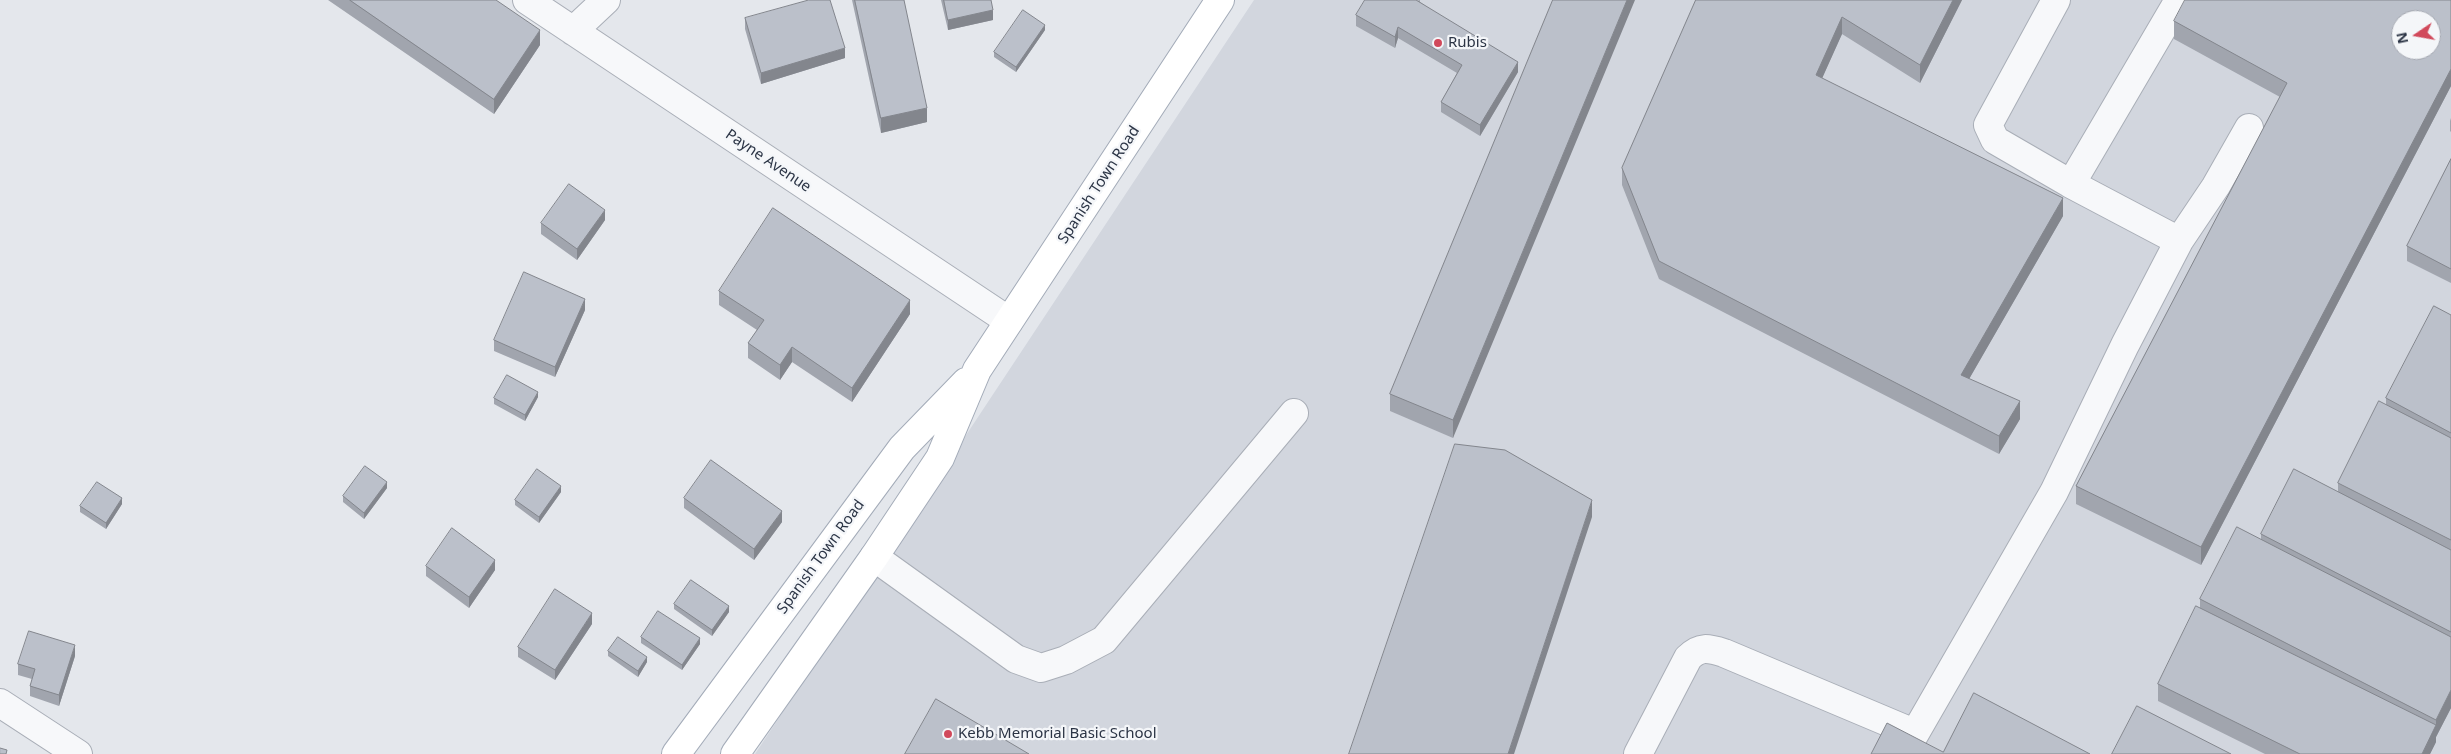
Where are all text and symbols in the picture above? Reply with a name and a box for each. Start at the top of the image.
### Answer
north arrow [2391,10,2441,60]
text: N [2391,30,2412,46]
place label: Rubis [1448,34,1487,52]
marker: Rubis [1432,37,1444,49]
street label: Spanish Town Road [1054,123,1144,247]
street label: Payne Avenue [722,126,814,196]
street label: Spanish Town Road [774,497,868,617]
place label: Kebb Memorial Basic School [958,725,1157,743]
marker: Kebb Memorial Basic School [942,728,954,740]

